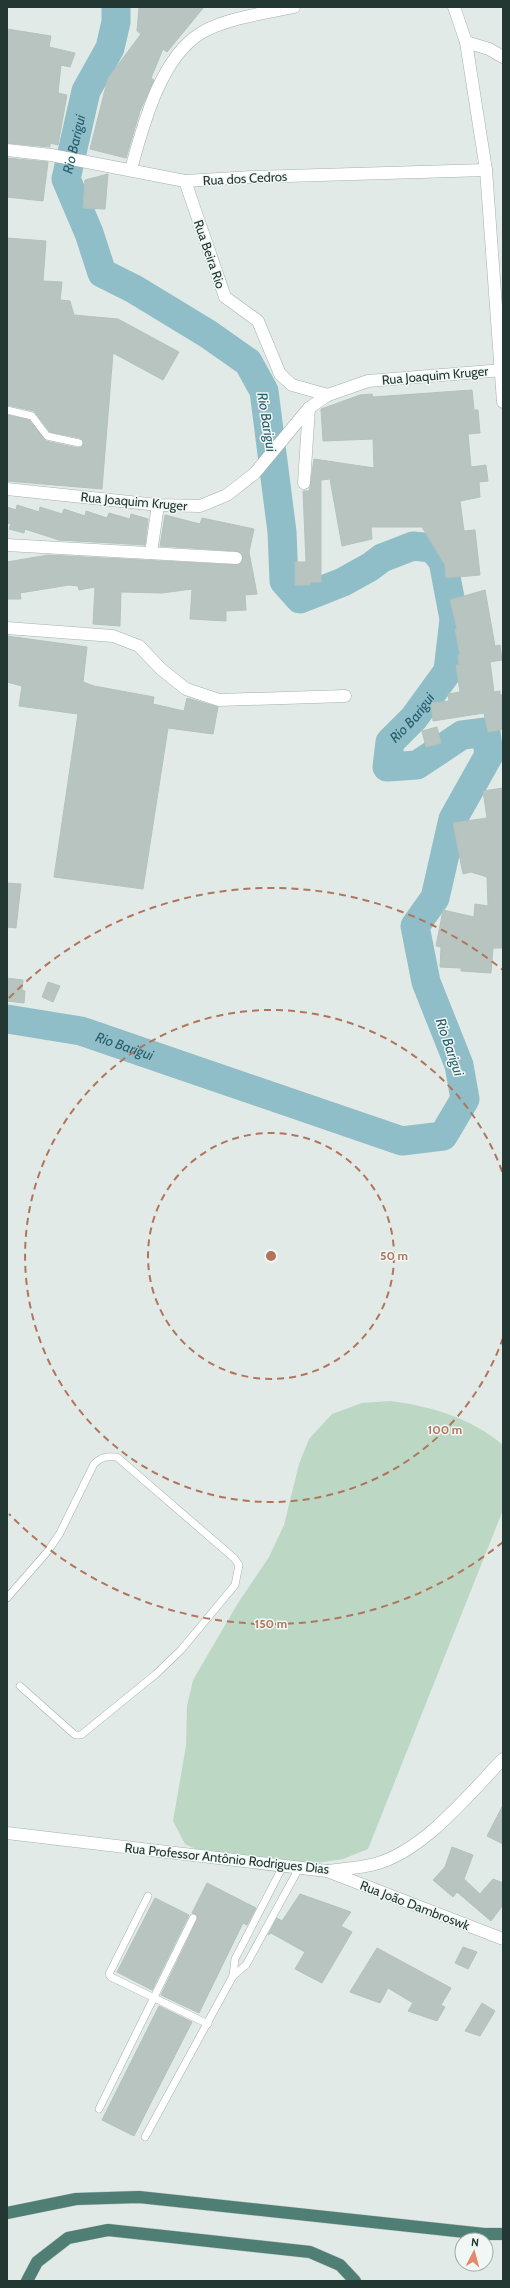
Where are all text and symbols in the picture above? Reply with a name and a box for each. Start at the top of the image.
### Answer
water label: Rio Barigui [58,112,90,175]
street label: Rua dos Cedros [202,168,288,188]
street label: Rua Beira Rio [191,218,229,290]
street label: Rua Joaquim Kruger [381,362,490,388]
water label: Rio Barigui [253,391,281,454]
street label: Rua Joaquim Kruger [80,488,189,514]
water label: Rio Barigui [386,688,439,746]
water label: Rio Barigui [432,1016,469,1079]
water label: Rio Barigui [93,1028,157,1064]
text: 50 m [380,1248,408,1263]
centre of rings [264,1249,278,1263]
text: 100 m [428,1422,462,1437]
text: 150 m [255,1616,287,1631]
street label: Rua Professor Antônio Rodrigues Dias [124,1839,331,1877]
street label: Rua João Dambroswk [358,1877,472,1933]
north arrow [454,2232,494,2272]
text: N [470,2235,480,2249]

